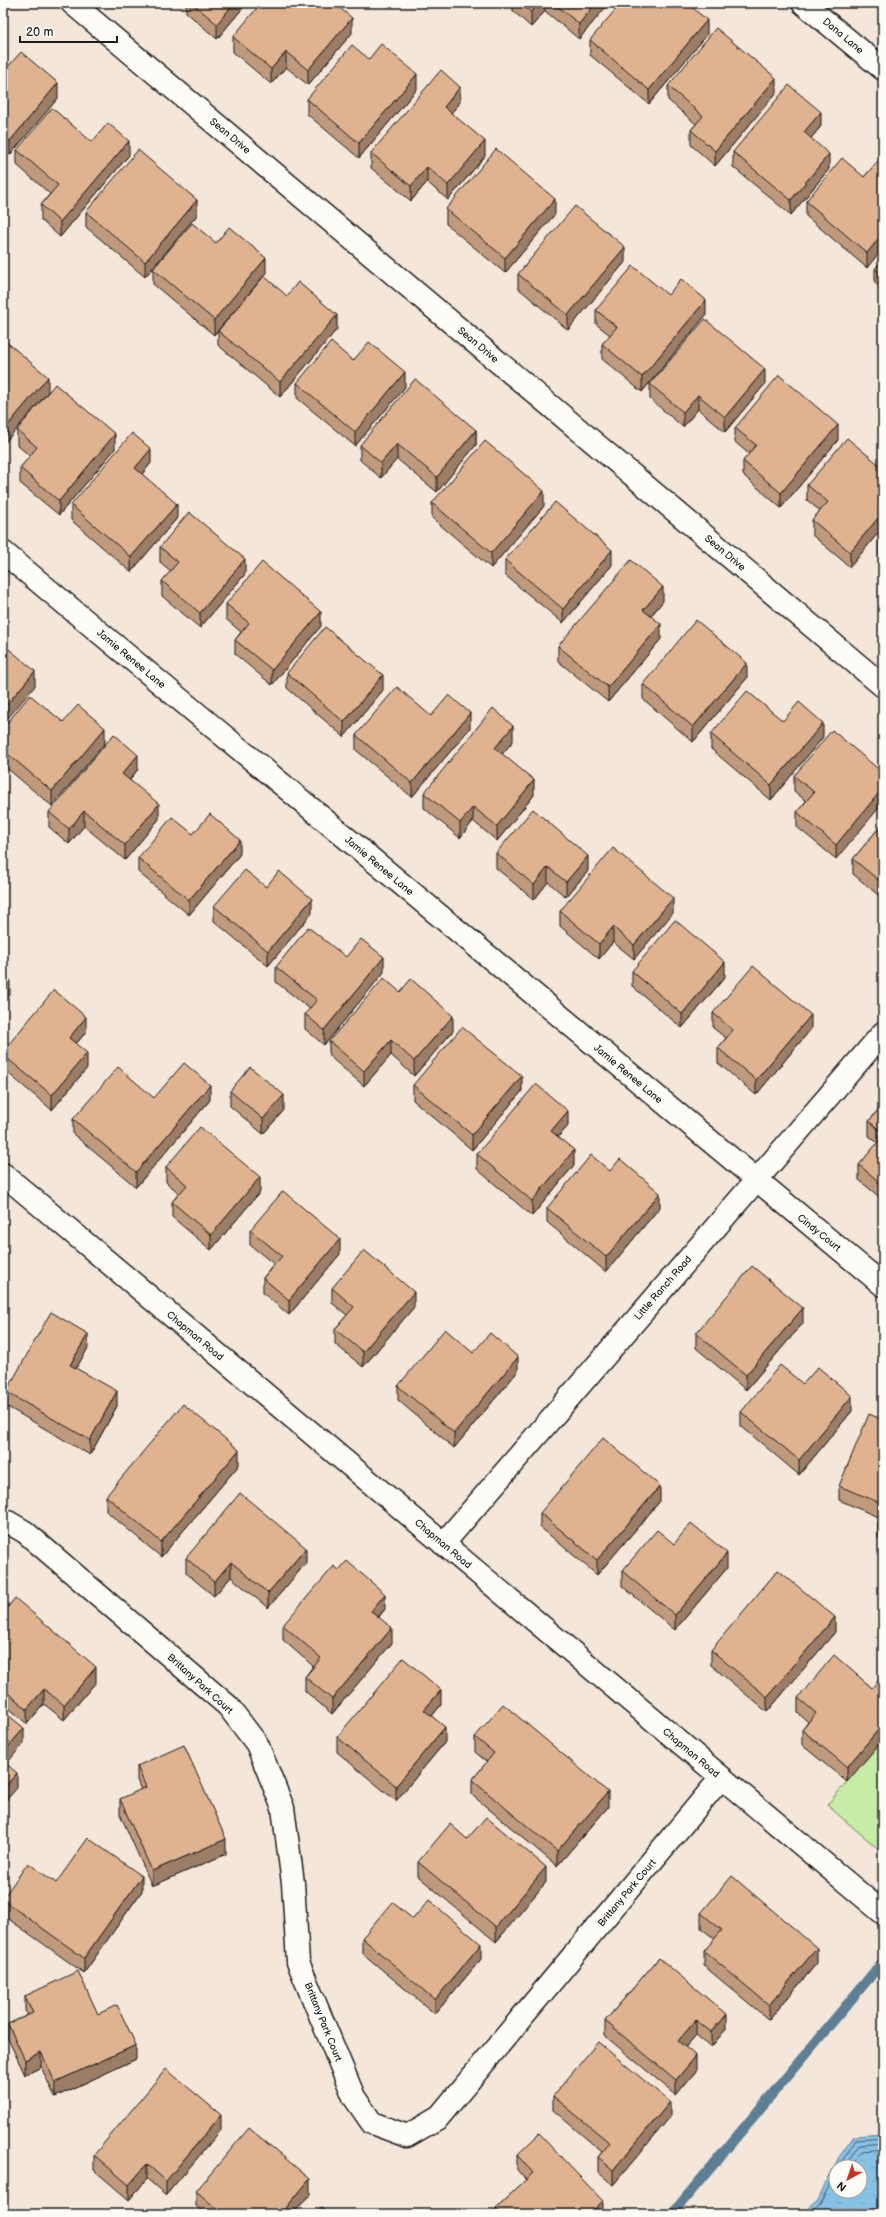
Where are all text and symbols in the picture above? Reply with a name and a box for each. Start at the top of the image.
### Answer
street label: Dana Lane [820,15,866,57]
scale bar [20,18,117,44]
text: 20 m [26,25,53,40]
street label: Sean Drive [207,115,253,157]
street label: Sean Drive [455,324,501,366]
street label: Sean Drive [702,532,748,574]
street label: Jamie Renee Lane [94,627,168,691]
street label: Jamie Renee Lane [342,834,416,898]
street label: Jamie Renee Lane [591,1042,665,1106]
street label: Cindy Court [795,1212,843,1254]
street label: Little Ranch Road [632,1253,694,1323]
street label: Chapman Road [164,1309,226,1363]
street label: Chapman Road [412,1517,474,1571]
street label: Brittany Park Court [165,1651,235,1717]
street label: Chapman Road [660,1726,722,1780]
street label: Brittany Park Court [595,1857,659,1929]
street label: Brittany Park Court [302,1981,344,2063]
north arrow [828,2159,868,2199]
text: N [835,2179,849,2194]

